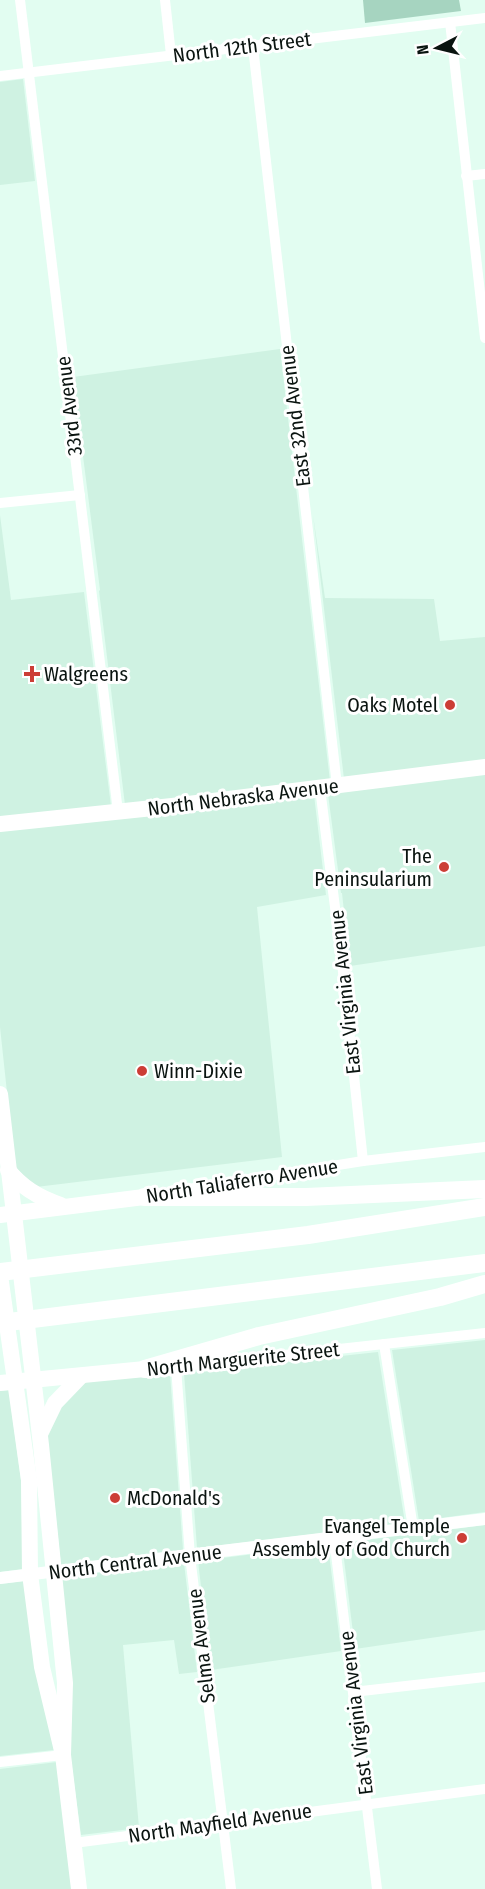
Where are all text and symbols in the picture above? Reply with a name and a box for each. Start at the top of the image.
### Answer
north arrow [407,18,467,78]
street label: North 12th Street [172,27,313,67]
text: N [413,44,433,56]
street label: East 32nd Avenue [274,344,316,488]
street label: 33rd Avenue [51,355,87,457]
place label: Walgreens [44,662,128,686]
marker: Walgreens [25,667,39,681]
place label: Oaks Motel [347,693,438,717]
marker: Oaks Motel [443,698,457,712]
street label: North Nebraska Avenue [146,773,340,821]
place label: The Peninsularium [314,844,432,891]
marker: The Peninsularium [437,860,451,874]
street label: East Virginia Avenue [324,909,366,1075]
place label: Winn-Dixie [154,1059,243,1083]
marker: Winn-Dixie [135,1064,149,1078]
street label: North Taliaferro Avenue [144,1154,340,1208]
street label: North Marguerite Street [145,1337,341,1381]
place label: McDonald's [127,1486,220,1510]
marker: McDonald's [108,1491,122,1505]
place label: Evangel Temple Assembly of God Church [253,1514,450,1561]
marker: Evangel Temple Assembly of God Church [455,1531,469,1545]
street label: North Central Avenue [47,1539,223,1585]
street label: Selma Avenue [182,1587,220,1705]
street label: East Virginia Avenue [334,1630,378,1796]
street label: North Mayfield Avenue [127,1798,313,1848]

